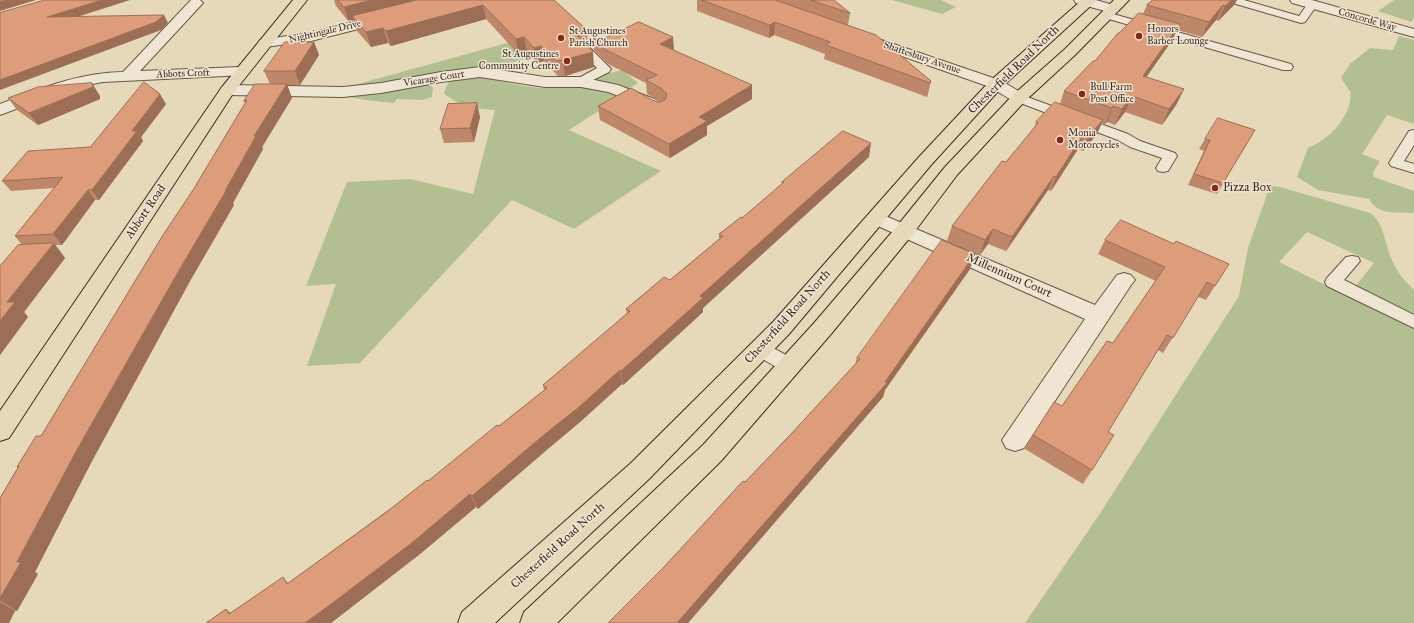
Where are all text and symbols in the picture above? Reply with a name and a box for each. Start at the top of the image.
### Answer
street label: Concorde Way [1337,6,1397,34]
street label: Nightingale Drive [288,18,362,46]
street label: Chesterfield Road North [965,23,1063,117]
place label: Honors Barber Lounge [1147,24,1209,48]
place label: St Augustines Parish Church [569,26,628,50]
marker: Honors Barber Lounge [1134,31,1144,41]
marker: St Augustines Parish Church [556,33,566,43]
street label: Shaftesbury Avenue [882,39,962,77]
place label: St Augustines Community Centre [479,49,559,72]
marker: St Augustines Community Centre [562,56,572,66]
street label: Abbots Croft [156,67,210,81]
street label: Vicarage Court [403,68,465,90]
place label: Bull Farm Post Office [1090,82,1134,106]
marker: Bull Farm Post Office [1077,89,1087,99]
place label: Monia Motorcycles [1068,128,1119,152]
marker: Monia Motorcycles [1055,135,1065,145]
place label: Pizza Box [1223,181,1271,195]
street label: Abbott Road [123,182,169,242]
marker: Pizza Box [1210,183,1220,193]
street label: Millennium Court [964,251,1054,301]
street label: Chesterfield Road North [742,267,834,367]
street label: Chesterfield Road North [508,500,608,592]

